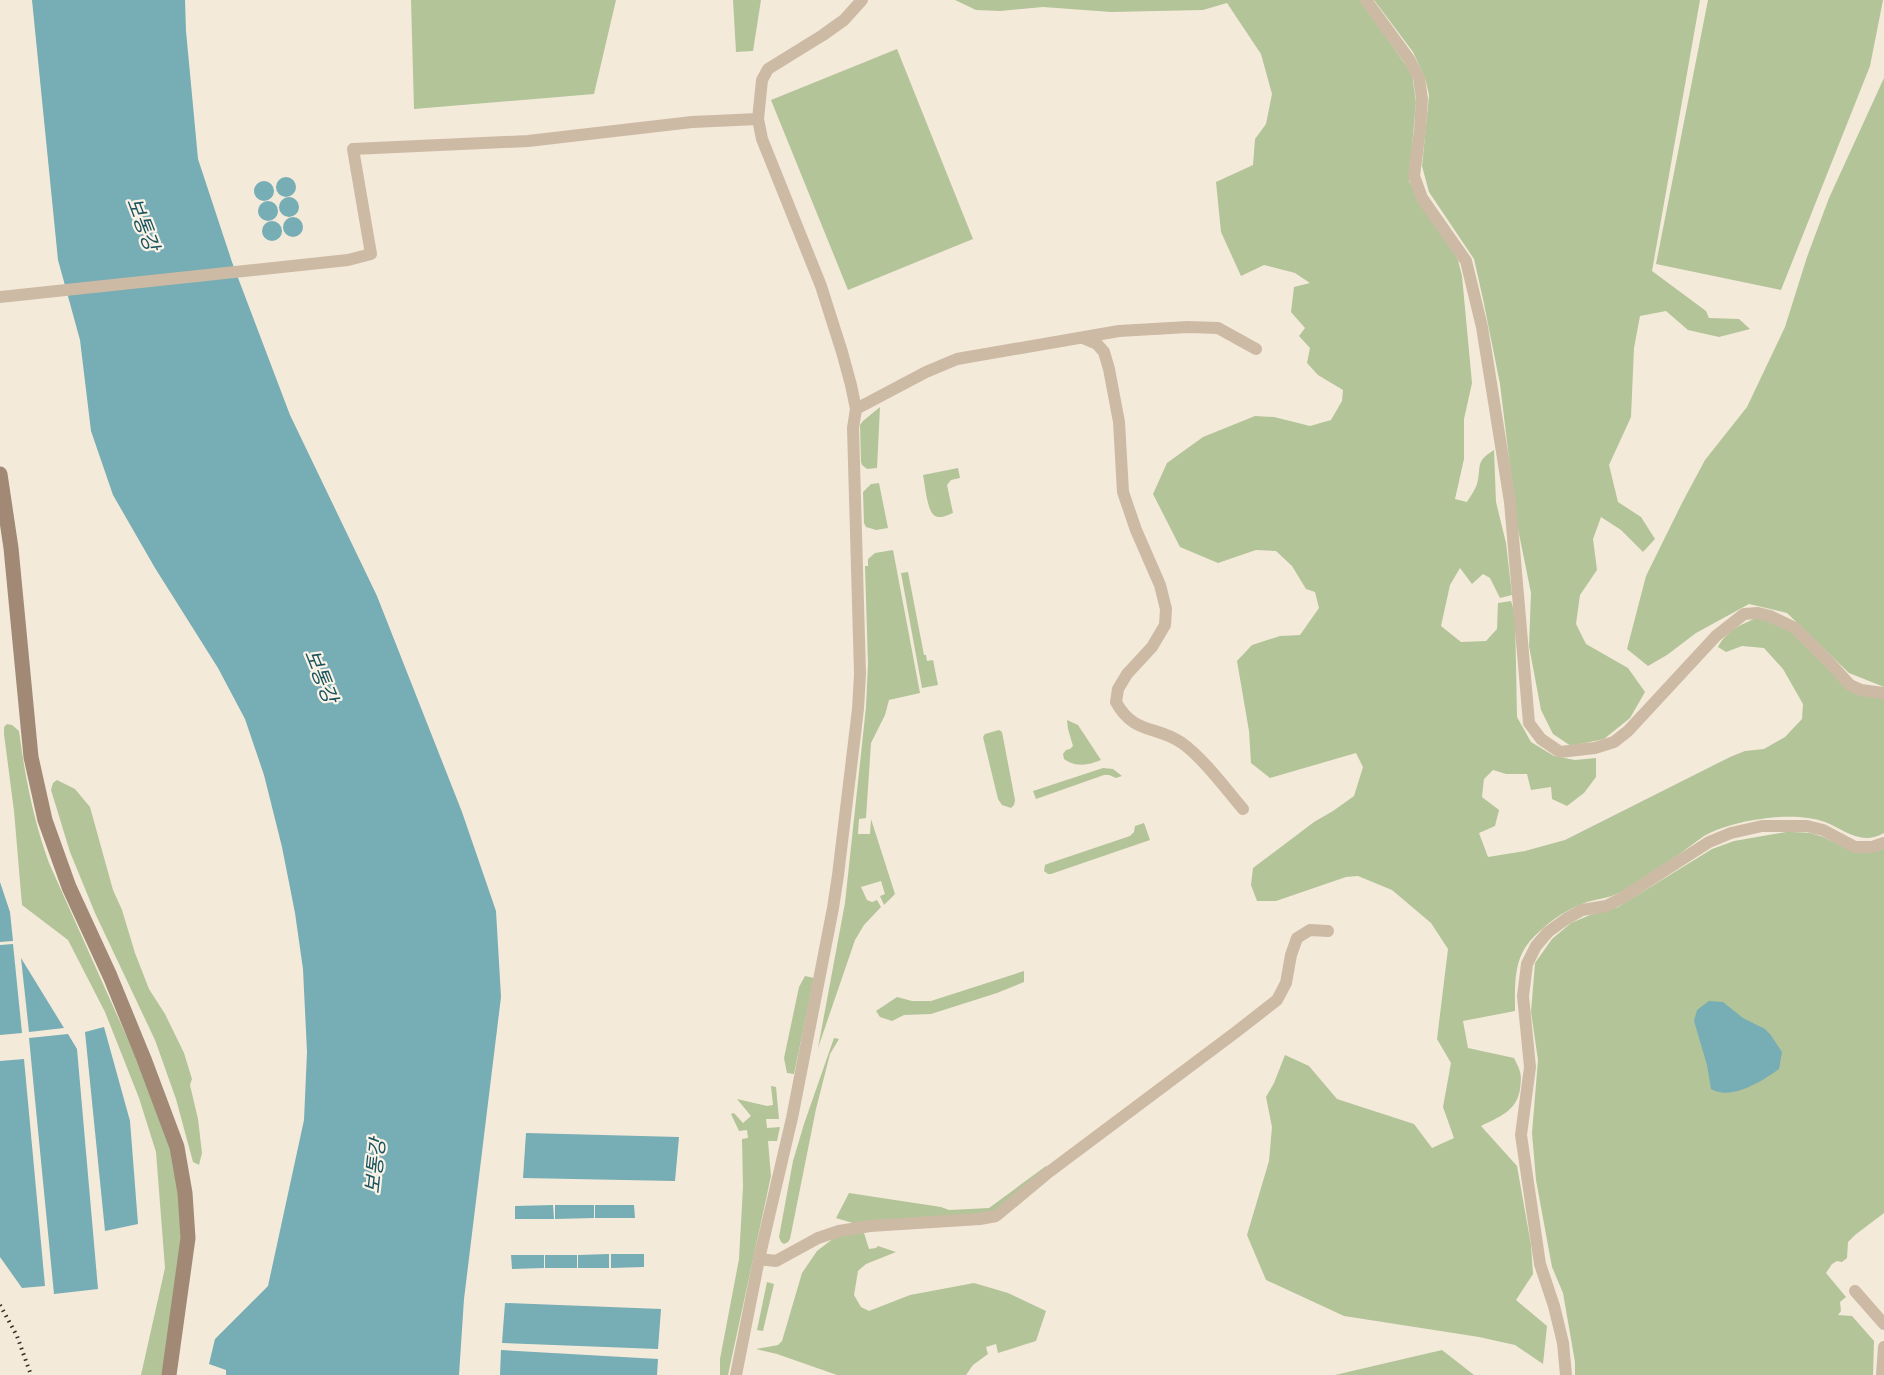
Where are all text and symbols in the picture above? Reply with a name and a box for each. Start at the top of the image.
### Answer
water label: 보통강 [122,194,165,256]
water label: 보통강 [300,646,343,708]
water label: 보통강 [360,1135,390,1195]

